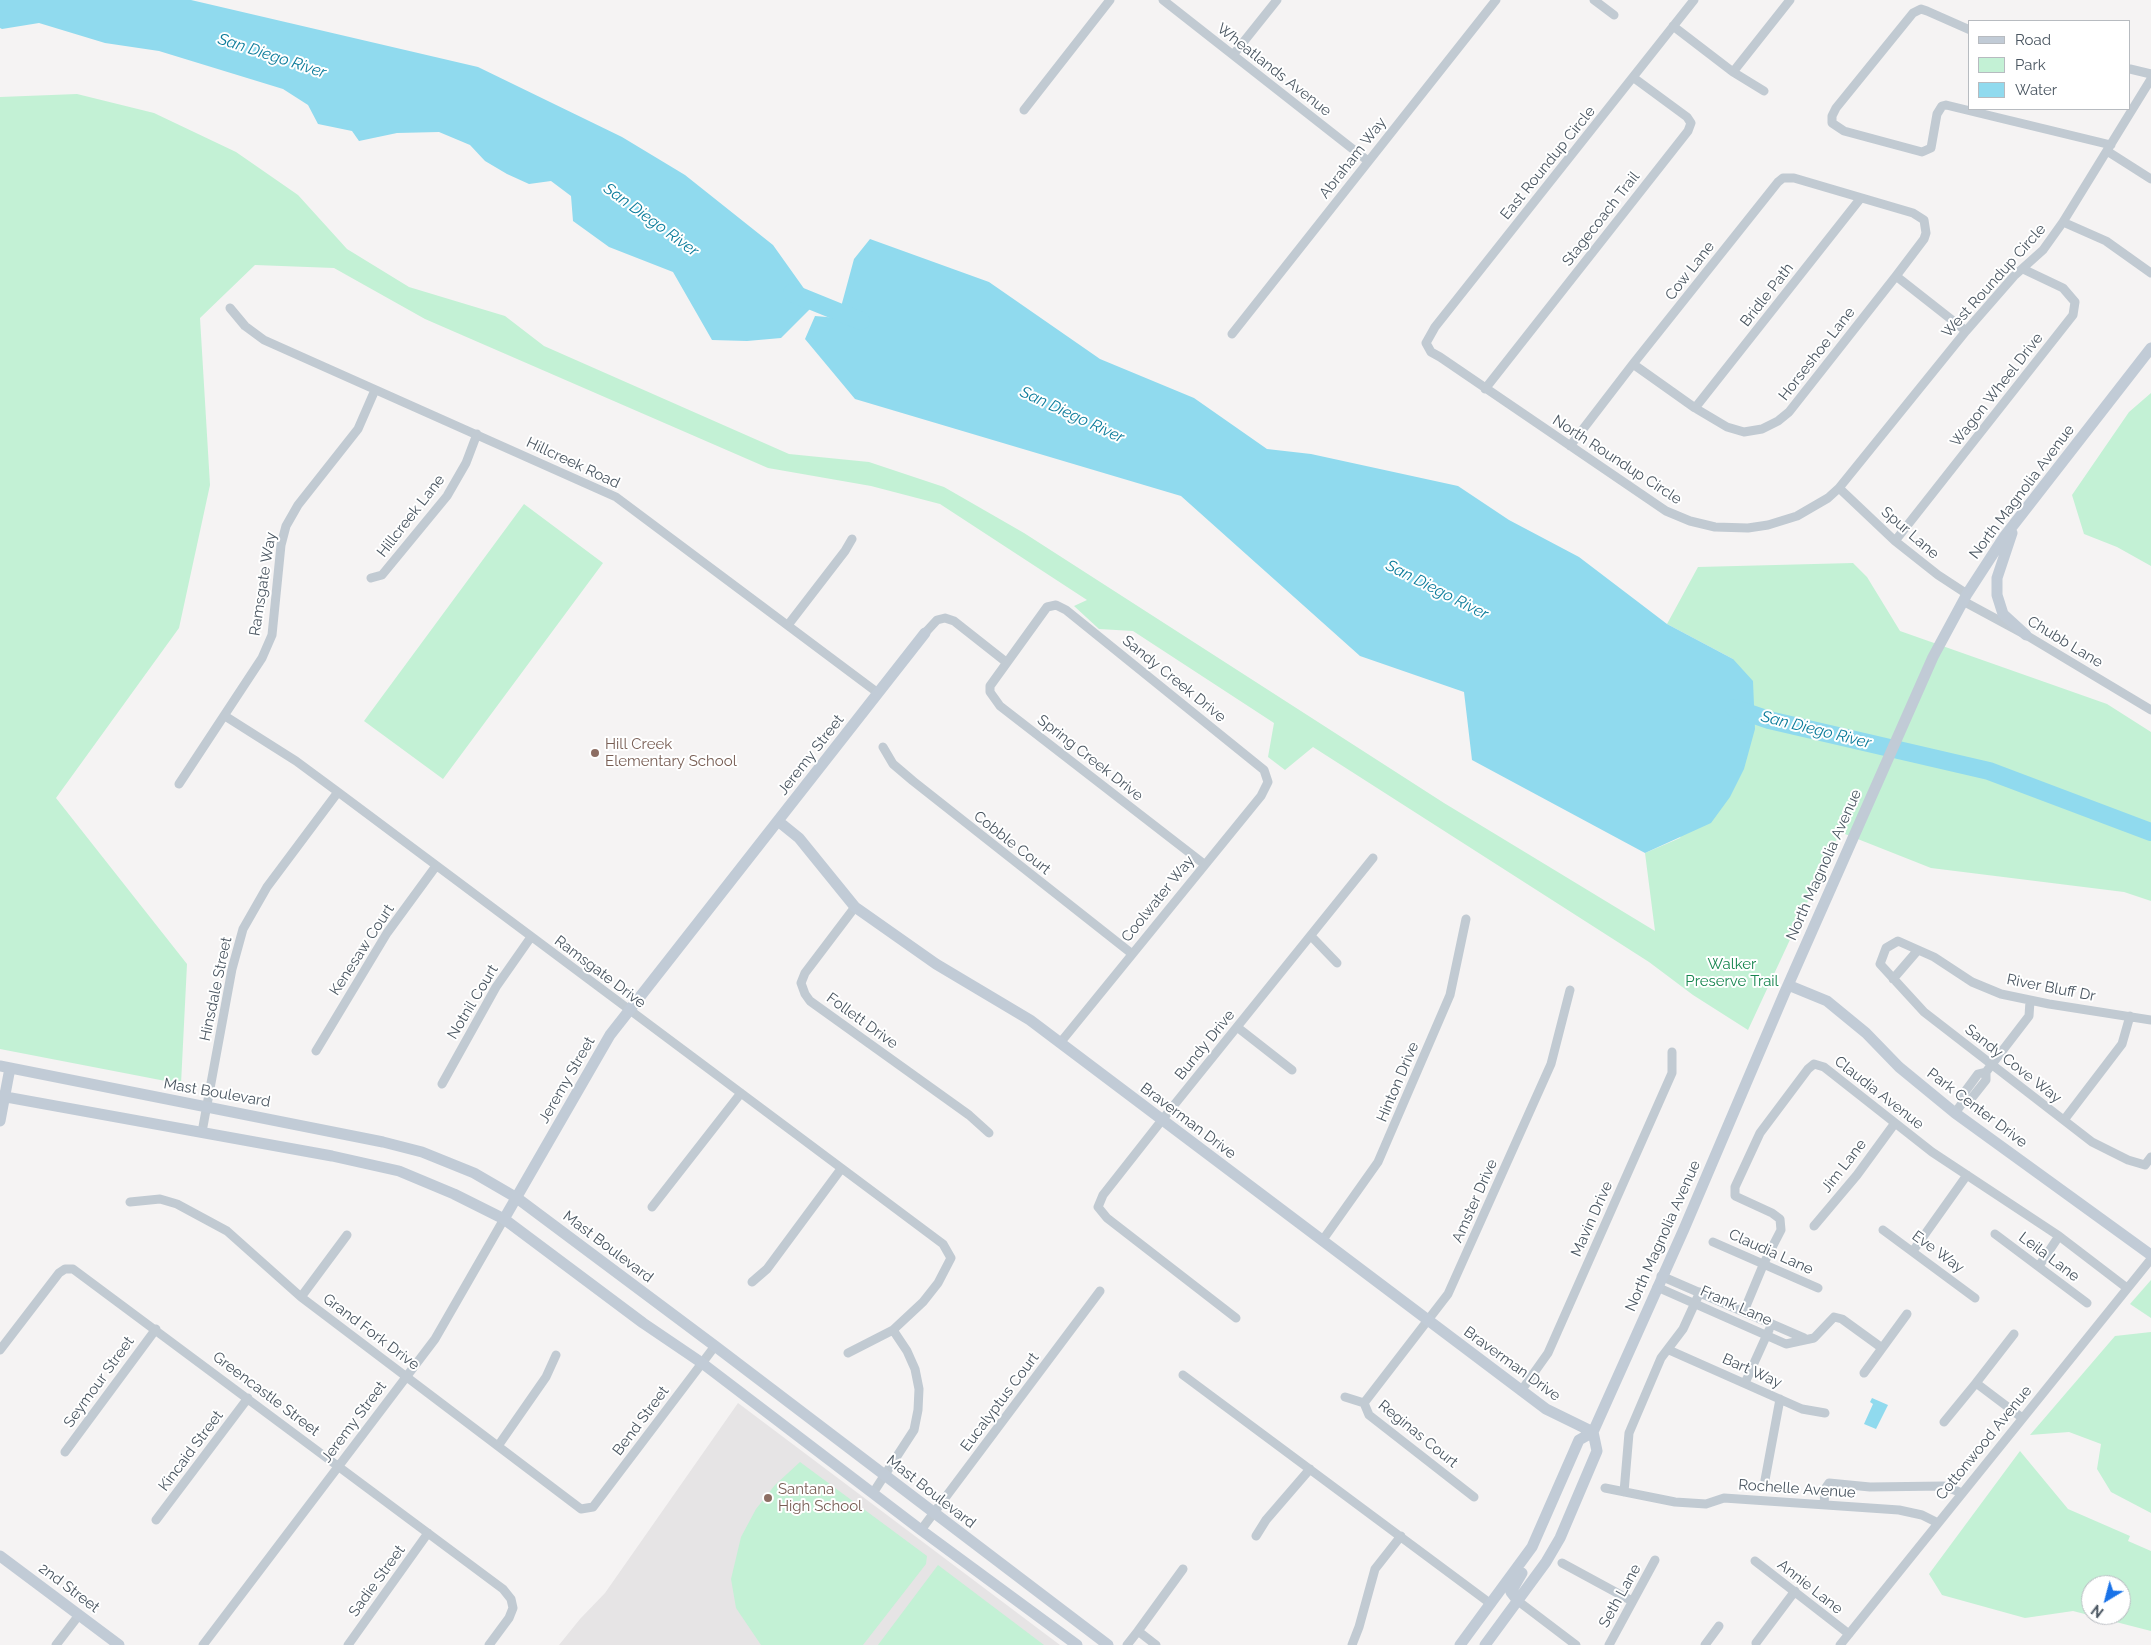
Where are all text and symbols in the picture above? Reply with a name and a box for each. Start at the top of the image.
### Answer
street label: Wheatlands Avenue [1213,20,1335,120]
legend [1968,20,2131,110]
water label: San Diego River [215,29,329,83]
text: Road [2015,31,2051,49]
text: Park [2015,56,2046,74]
text: Water [2015,81,2057,99]
street label: East Roundup Circle [1497,103,1599,223]
street label: Abraham Way [1316,114,1390,202]
street label: Stagecoach Trail [1559,168,1643,270]
water label: San Diego River [600,179,702,261]
street label: West Roundup Circle [1938,220,2050,342]
street label: Cow Lane [1662,238,1718,304]
street label: Bridle Path [1737,260,1797,330]
street label: Horseshoe Lane [1775,304,1859,404]
street label: Wagon Wheel Drive [1947,329,2047,451]
water label: San Diego River [1017,383,1127,447]
street label: North Roundup Circle [1549,411,1685,509]
street label: North Magnolia Avenue [1966,421,2078,563]
street label: Hillcreek Road [523,433,623,493]
street label: Hillcreek Lane [373,471,449,561]
street label: Spur Lane [1877,503,1943,563]
street label: Ramsgate Way [246,531,280,637]
water label: San Diego River [1382,556,1492,624]
street label: Chubb Lane [2024,612,2106,672]
street label: Sandy Creek Drive [1119,632,1229,726]
water label: San Diego River [1759,707,1873,753]
street label: Jeremy Street [774,711,848,799]
street label: Spring Creek Drive [1034,711,1146,805]
place label: Hill Creek Elementary School [605,735,737,770]
marker: Hill Creek Elementary School [589,747,601,759]
street label: North Magnolia Avenue [1783,787,1865,943]
street label: Cobble Court [970,807,1054,879]
street label: Coolwater Way [1118,852,1198,946]
street label: Kenesaw Court [326,901,398,999]
street label: Ramsgate Drive [551,932,649,1012]
street label: Hinsdale Street [196,935,236,1043]
park label: Walker Preserve Trail [1685,955,1779,990]
street label: Notnil Court [444,962,502,1042]
street label: River Bluff Dr [2005,971,2097,1005]
street label: Follett Drive [823,989,901,1053]
street label: Bundy Drive [1171,1006,1239,1084]
street label: Sandy Cove Way [1961,1021,2065,1107]
street label: Jeremy Street [535,1034,599,1126]
street label: Hinton Drive [1373,1039,1423,1125]
street label: Claudia Avenue [1831,1052,1927,1134]
street label: Park Center Drive [1923,1064,2031,1152]
street label: Mast Boulevard [162,1075,272,1111]
street label: Braverman Drive [1137,1079,1239,1163]
street label: Jim Lane [1818,1136,1870,1196]
street label: Amster Drive [1449,1156,1501,1246]
street label: North Magnolia Avenue [1622,1158,1704,1314]
street label: Mavin Drive [1567,1179,1617,1259]
street label: Mast Boulevard [559,1207,657,1287]
street label: Claudia Lane [1726,1225,1816,1279]
street label: Eve Way [1908,1227,1968,1277]
street label: Leila Lane [2015,1228,2083,1286]
street label: Frank Lane [1697,1282,1775,1330]
street label: Grand Fork Drive [319,1290,423,1374]
street label: Braverman Drive [1460,1323,1564,1405]
street label: Seymour Street [60,1333,138,1431]
street label: Greencastle Street [209,1348,323,1440]
street label: Eucalyptus Court [957,1349,1043,1455]
street label: Bart Way [1719,1350,1785,1392]
street label: Jeremy Street [318,1378,390,1466]
street label: Cottonwood Avenue [1932,1382,2036,1504]
street label: Bend Street [609,1383,673,1459]
street label: Reginas Court [1375,1396,1461,1472]
street label: Kincaid Street [155,1407,227,1495]
street label: Mast Boulevard [883,1452,979,1532]
street label: Rochelle Avenue [1738,1476,1856,1502]
place label: Santana High School [778,1480,862,1515]
marker: Santana High School [762,1492,774,1504]
street label: Sadie Street [345,1542,409,1620]
street label: Annie Lane [1774,1556,1846,1618]
street label: 2nd Street [35,1559,103,1617]
street label: Seth Lane [1595,1561,1645,1631]
north arrow [2081,1575,2131,1625]
text: N [2088,1602,2107,1621]

